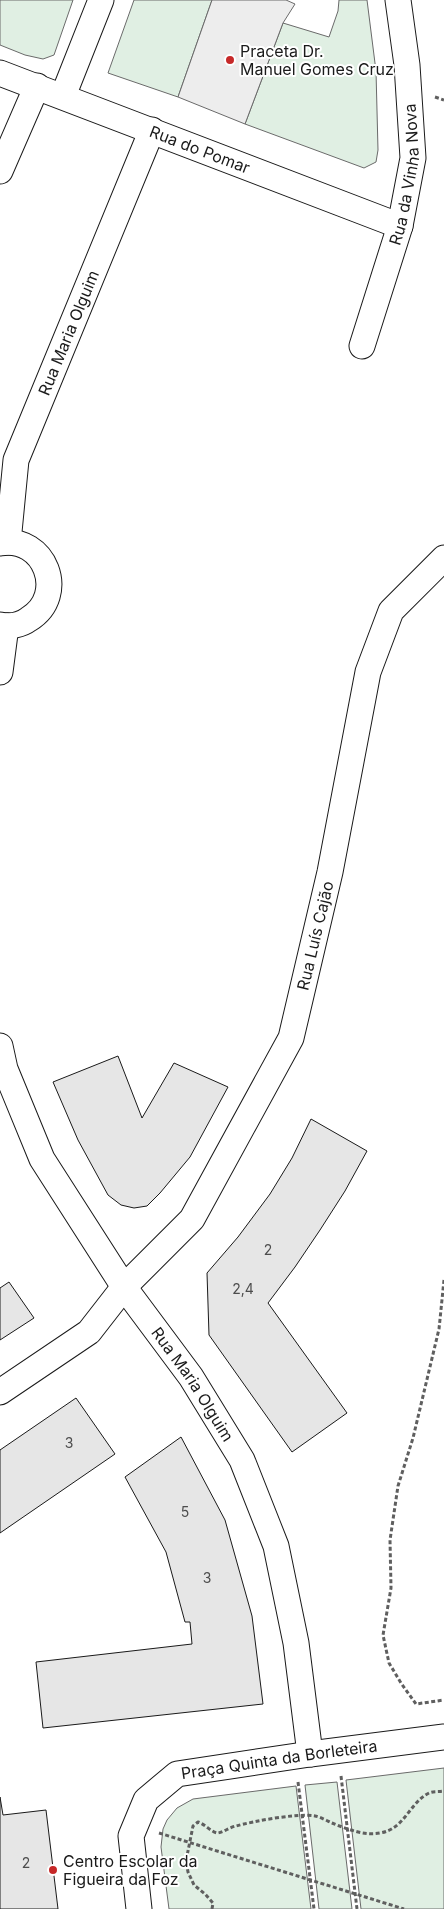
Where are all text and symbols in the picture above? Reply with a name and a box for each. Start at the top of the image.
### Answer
place label: Praceta Dr. Manuel Gomes Cruz [240,41,394,79]
marker: Praceta Dr. Manuel Gomes Cruz [224,54,236,66]
street label: Rua da Vinha Nova [385,103,423,248]
street label: Rua do Pomar [147,121,253,178]
street label: Rua Maria Olguim [34,267,103,398]
street label: Rua Luís Cajão [293,879,338,992]
house number: 2 [264,1241,272,1258]
house number: 2,4 [232,1280,254,1297]
street label: Rua Maria Olguim [147,1323,238,1445]
house number: 3 [65,1434,73,1451]
house number: 5 [181,1503,189,1520]
house number: 3 [203,1569,211,1586]
street label: Praça Quinta da Borleteira [180,1736,378,1783]
place label: Centro Escolar da Figueira da Foz [63,1851,198,1889]
house number: 2 [22,1854,30,1871]
marker: Centro Escolar da Figueira da Foz [47,1864,59,1876]

